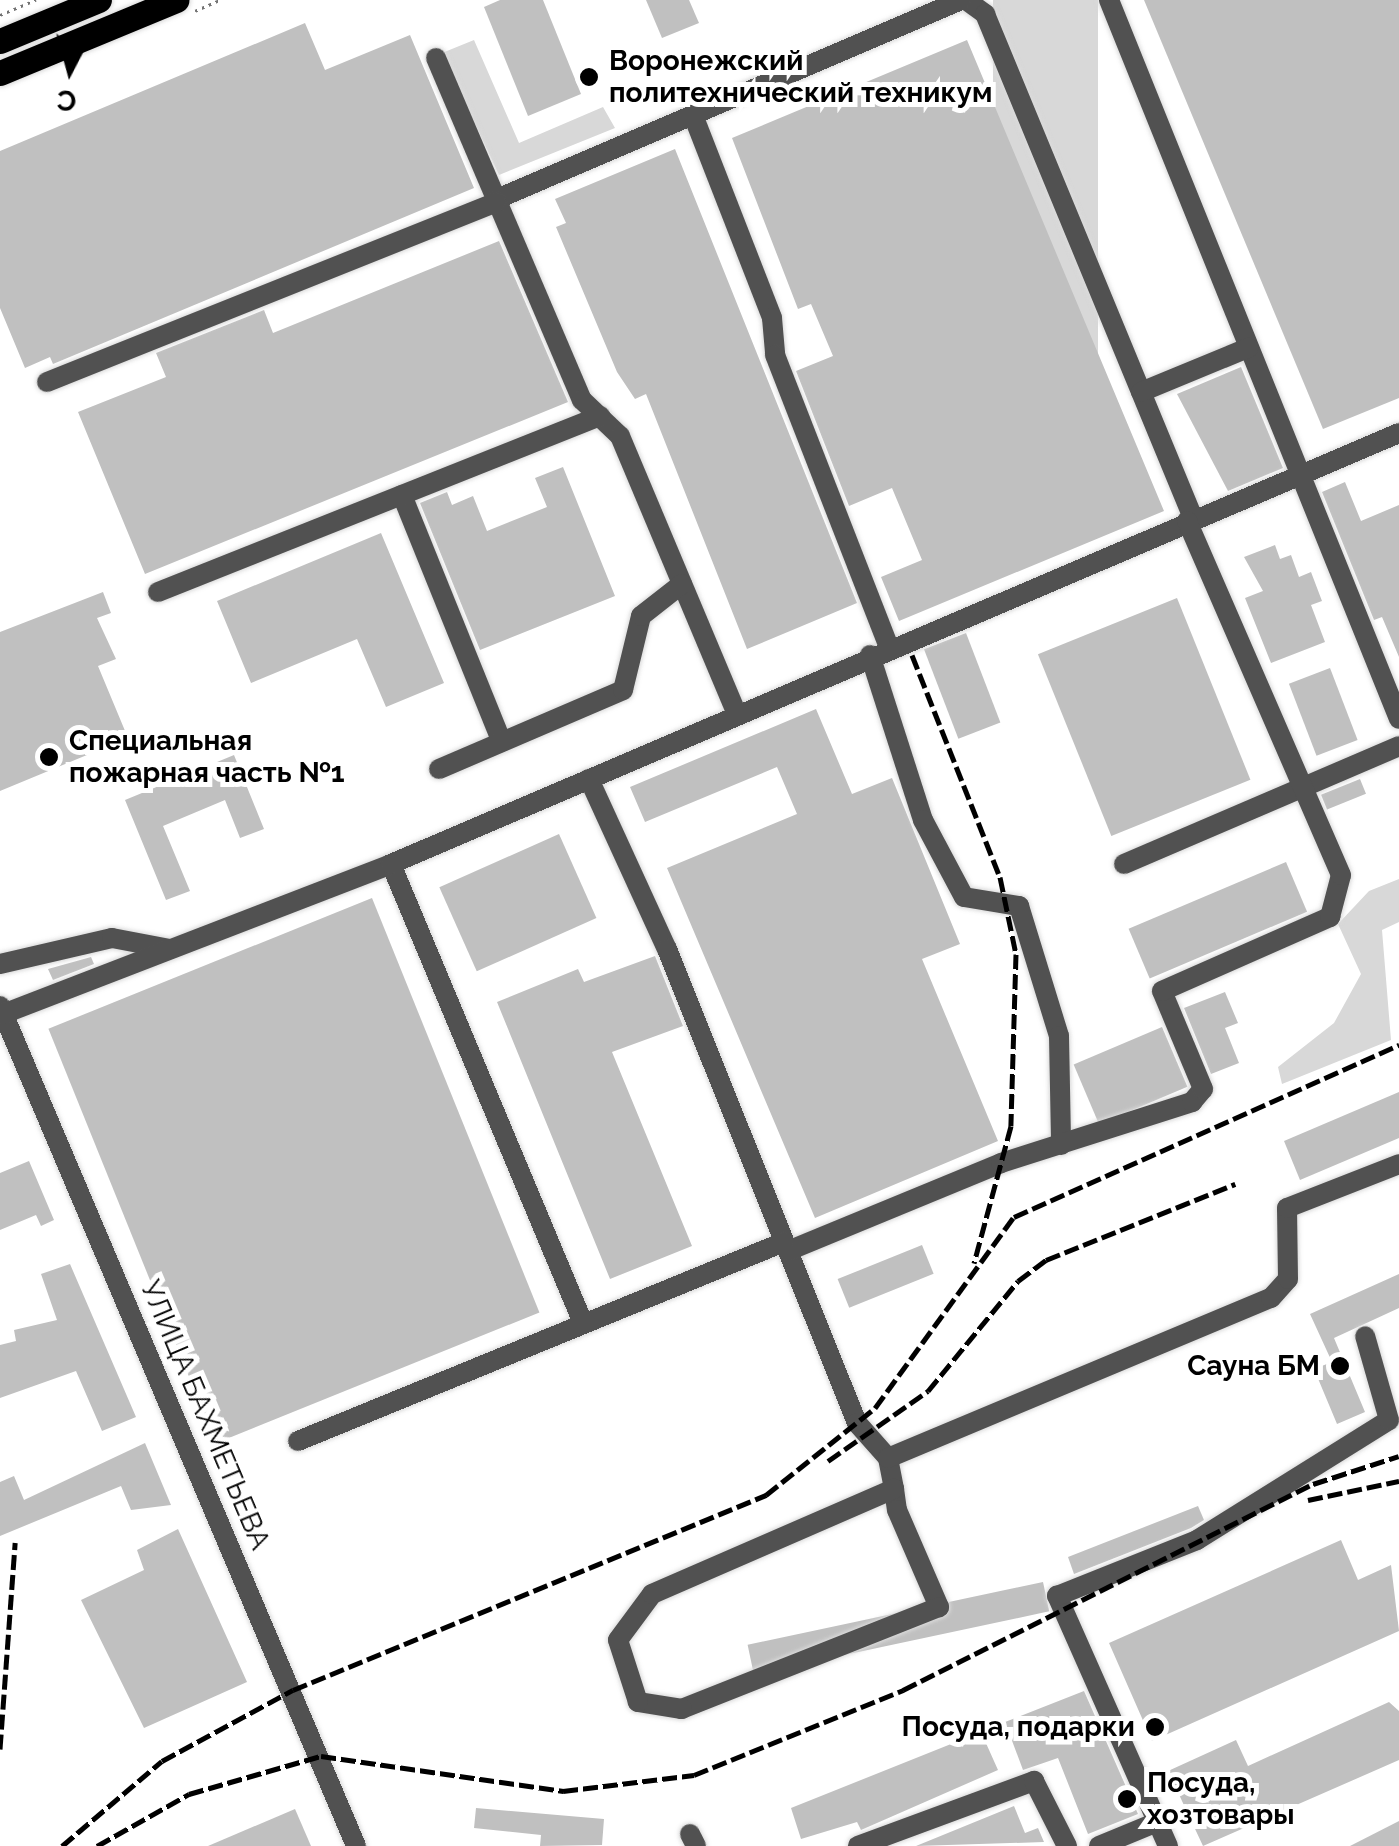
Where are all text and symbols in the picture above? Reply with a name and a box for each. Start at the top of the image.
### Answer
north arrow [20,20,120,120]
place label: Воронежский политехнический техникум [609,44,992,110]
marker: Воронежский политехнический техникум [578,66,600,88]
text: С [56,83,78,118]
place label: Специальная пожарная часть №1 [69,724,345,790]
marker: Специальная пожарная часть №1 [38,746,60,768]
street label: УЛИЦА БАХМЕТЬЕВА [133,1275,277,1555]
place label: Сауна БМ [1187,1349,1320,1383]
marker: Сауна БМ [1329,1355,1351,1377]
place label: Посуда, подарки [902,1710,1135,1744]
marker: Посуда, подарки [1144,1716,1166,1738]
place label: Посуда, хозтовары [1147,1766,1295,1832]
marker: Посуда, хозтовары [1116,1788,1138,1810]

